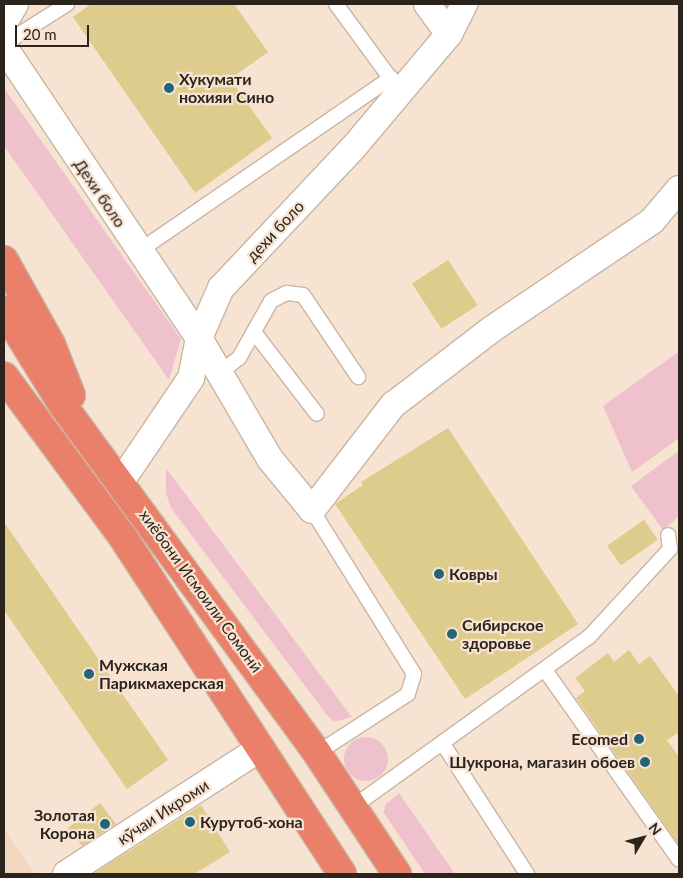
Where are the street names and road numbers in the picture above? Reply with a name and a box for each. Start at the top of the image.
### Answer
street label: Дехи боло [70,155,130,231]
street label: дехи боло [242,197,308,265]
street label: хиёбони Исмоили Сомонӣ [136,506,266,676]
street label: кӯчаи Икроми [114,775,212,849]

